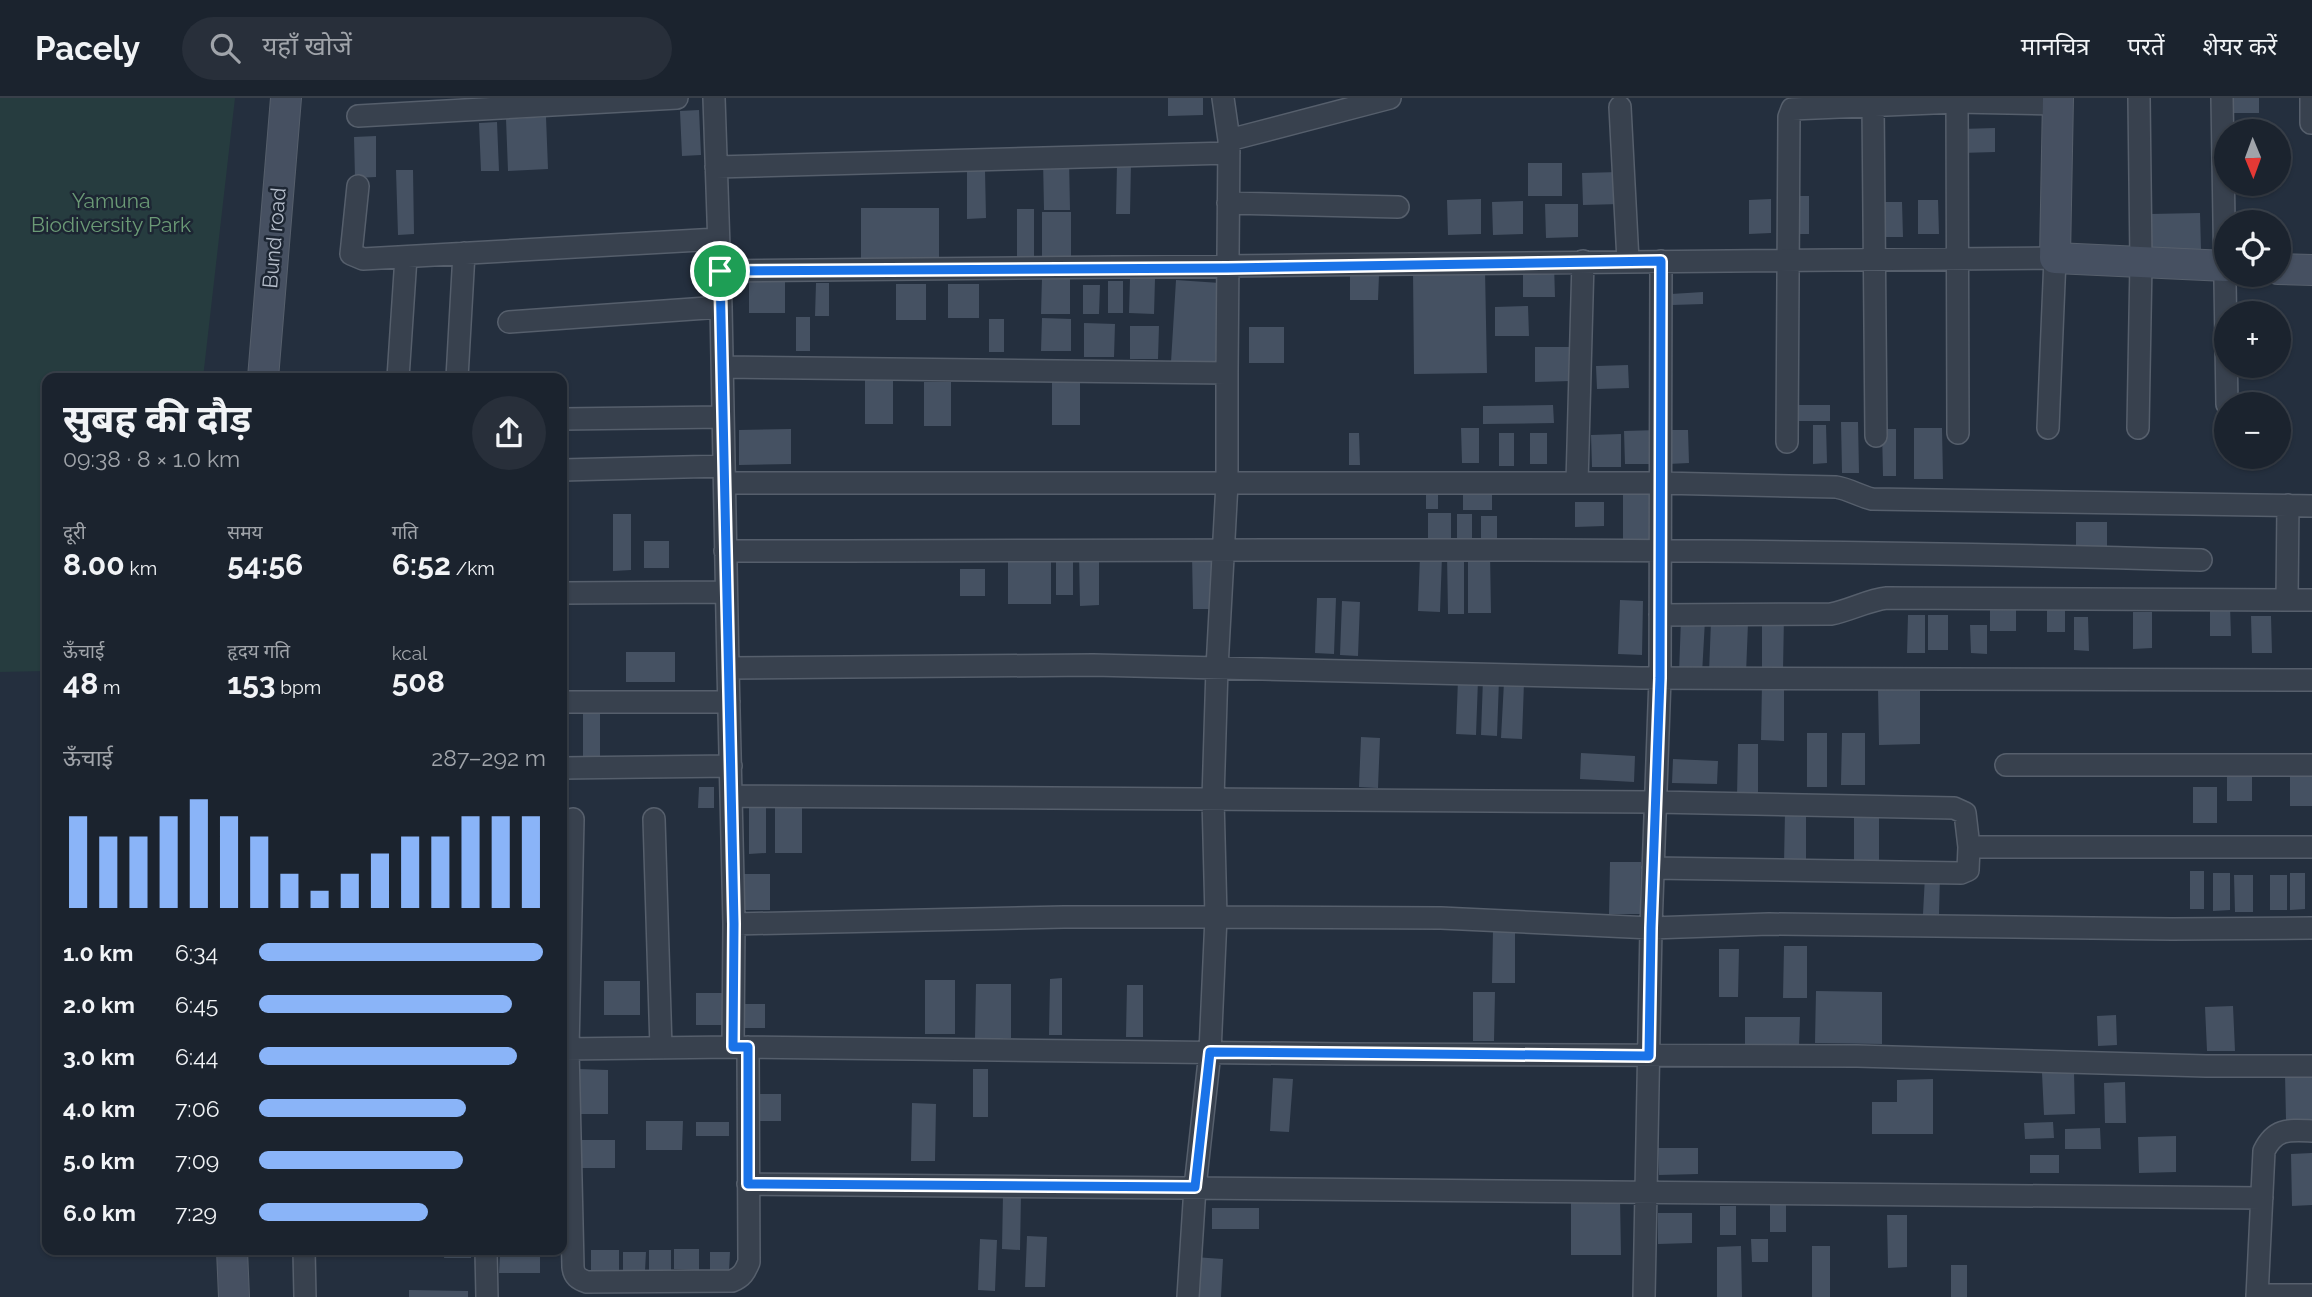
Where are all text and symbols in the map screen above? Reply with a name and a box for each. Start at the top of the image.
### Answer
search box [182,17,672,80]
text: Pacely [35,29,140,68]
icon: search [206,29,244,67]
text: यहाँ खोजें [262,31,352,61]
text: मानचित्र [2021,32,2089,61]
text: परतें [2127,32,2165,61]
text: शेयर करें [2203,32,2277,61]
north arrow [2214,119,2291,196]
map controls [2214,119,2291,469]
street label: Bund road [257,187,291,289]
park label: Yamuna Biodiversity Park [31,188,191,237]
button: locate [2214,210,2291,287]
pin [690,241,750,301]
icon: arrive [701,252,739,290]
button: + [2214,301,2291,378]
button: − [2214,392,2291,469]
text: सुबह की दौड़ [63,396,251,441]
button: share [472,396,546,470]
text: 09:38 · 8 × 1.0 km [63,445,240,472]
text: दूरी [63,521,86,543]
text: समय [227,521,263,543]
text: गति [392,521,418,543]
text: 8.00 [63,547,125,582]
text: 54:56 [227,547,303,582]
text: 6:52 [392,547,451,582]
text: km [125,557,157,579]
text: /km [451,557,495,579]
text: ऊँचाई [63,640,104,662]
text: हृदय गति [227,640,290,662]
text: kcal [392,642,427,664]
text: 508 [392,664,445,699]
text: 48 [63,666,98,701]
text: 153 [227,666,276,701]
text: m [98,676,121,698]
text: bpm [276,676,321,698]
text: ऊँचाई [63,744,113,771]
text: 287–292 m [431,744,546,771]
text: 1.0 km [63,939,133,966]
text: 6:34 [175,939,218,966]
text: 2.0 km [63,991,135,1018]
text: 6:45 [175,991,218,1018]
text: 3.0 km [63,1043,135,1070]
text: 6:44 [175,1043,218,1070]
text: 4.0 km [63,1095,135,1122]
text: 7:06 [175,1095,220,1122]
text: 5.0 km [63,1147,135,1174]
text: 7:09 [175,1147,219,1174]
text: 6.0 km [63,1199,136,1226]
text: 7:29 [175,1199,217,1226]

